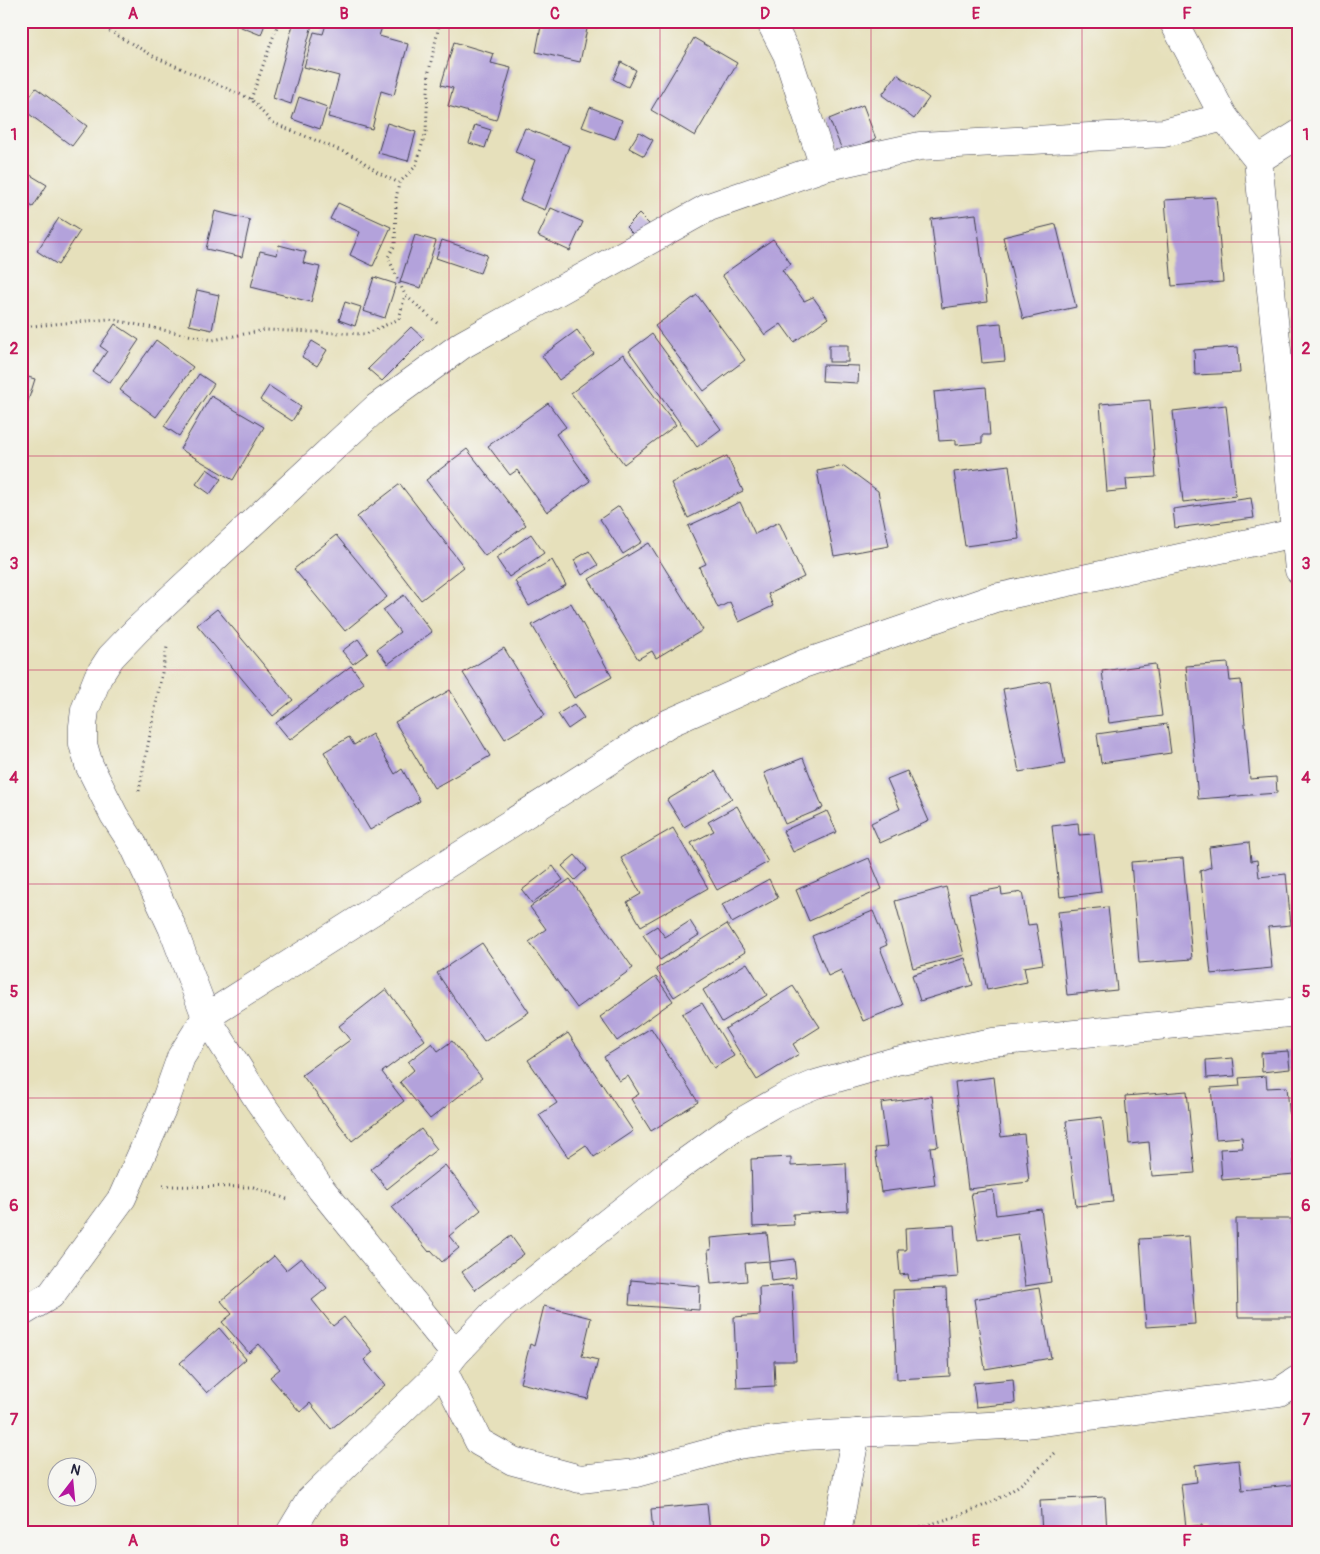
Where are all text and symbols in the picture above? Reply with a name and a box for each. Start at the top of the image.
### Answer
text: A [128,4,139,24]
text: B [339,4,349,24]
text: C [550,4,560,24]
text: D [760,4,770,24]
text: E [972,4,981,24]
text: F [1182,4,1192,24]
text: 1 [11,125,17,145]
text: 1 [1303,125,1309,145]
text: 2 [10,339,19,359]
text: 2 [1302,339,1311,359]
text: 3 [10,554,19,574]
text: 3 [1302,554,1311,574]
text: 4 [9,768,19,788]
text: 4 [1301,768,1311,788]
text: 5 [10,982,19,1002]
text: 5 [1302,982,1311,1002]
text: 6 [9,1196,19,1216]
text: 6 [1301,1196,1311,1216]
text: 7 [10,1410,19,1430]
text: 7 [1302,1410,1311,1430]
north arrow [48,1456,98,1506]
text: N [69,1461,82,1479]
text: A [128,1531,139,1551]
text: B [339,1531,349,1551]
text: C [550,1531,560,1551]
text: D [760,1531,770,1551]
text: E [972,1531,981,1551]
text: F [1182,1531,1192,1551]

